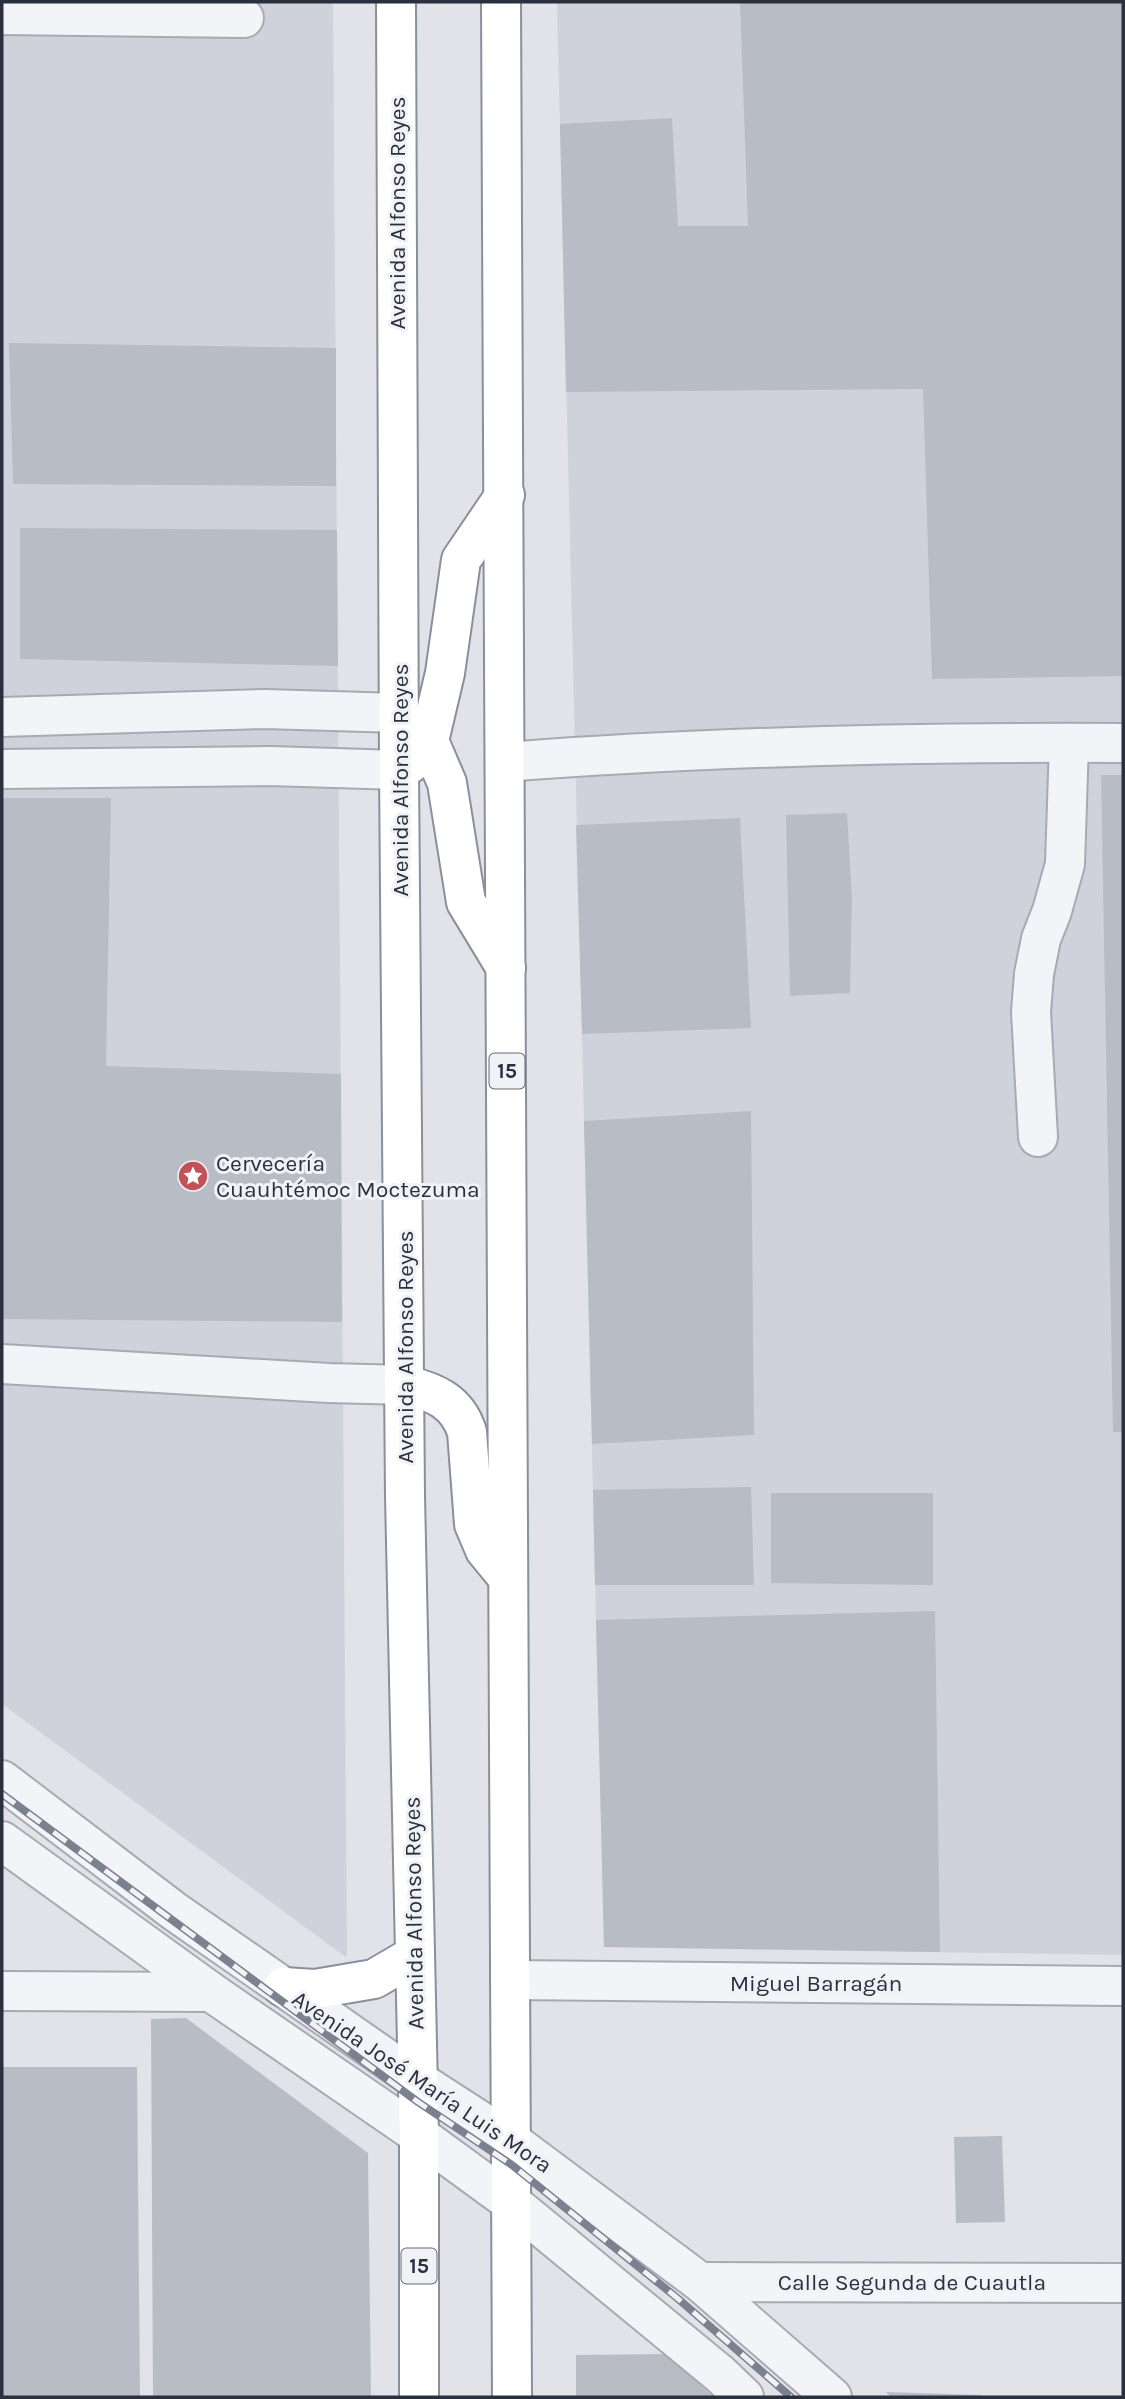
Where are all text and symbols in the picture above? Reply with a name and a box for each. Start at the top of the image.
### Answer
street label: Avenida Alfonso Reyes [384,96,411,330]
street label: Avenida Alfonso Reyes [387,663,414,897]
road number: 15 [490,1054,524,1088]
place label: Cervecería Cuauhtémoc Moctezuma [216,1150,480,1203]
place icon: Cervecería Cuauhtémoc Moctezuma [176,1159,210,1193]
street label: Avenida Alfonso Reyes [392,1230,419,1464]
street label: Avenida Alfonso Reyes [398,1796,430,2030]
street label: Miguel Barragán [730,1970,902,1997]
street label: Avenida José María Luis Mora [287,1985,557,2179]
road number: 15 [402,2248,436,2284]
street label: Calle Segunda de Cuautla [778,2269,1046,2296]

